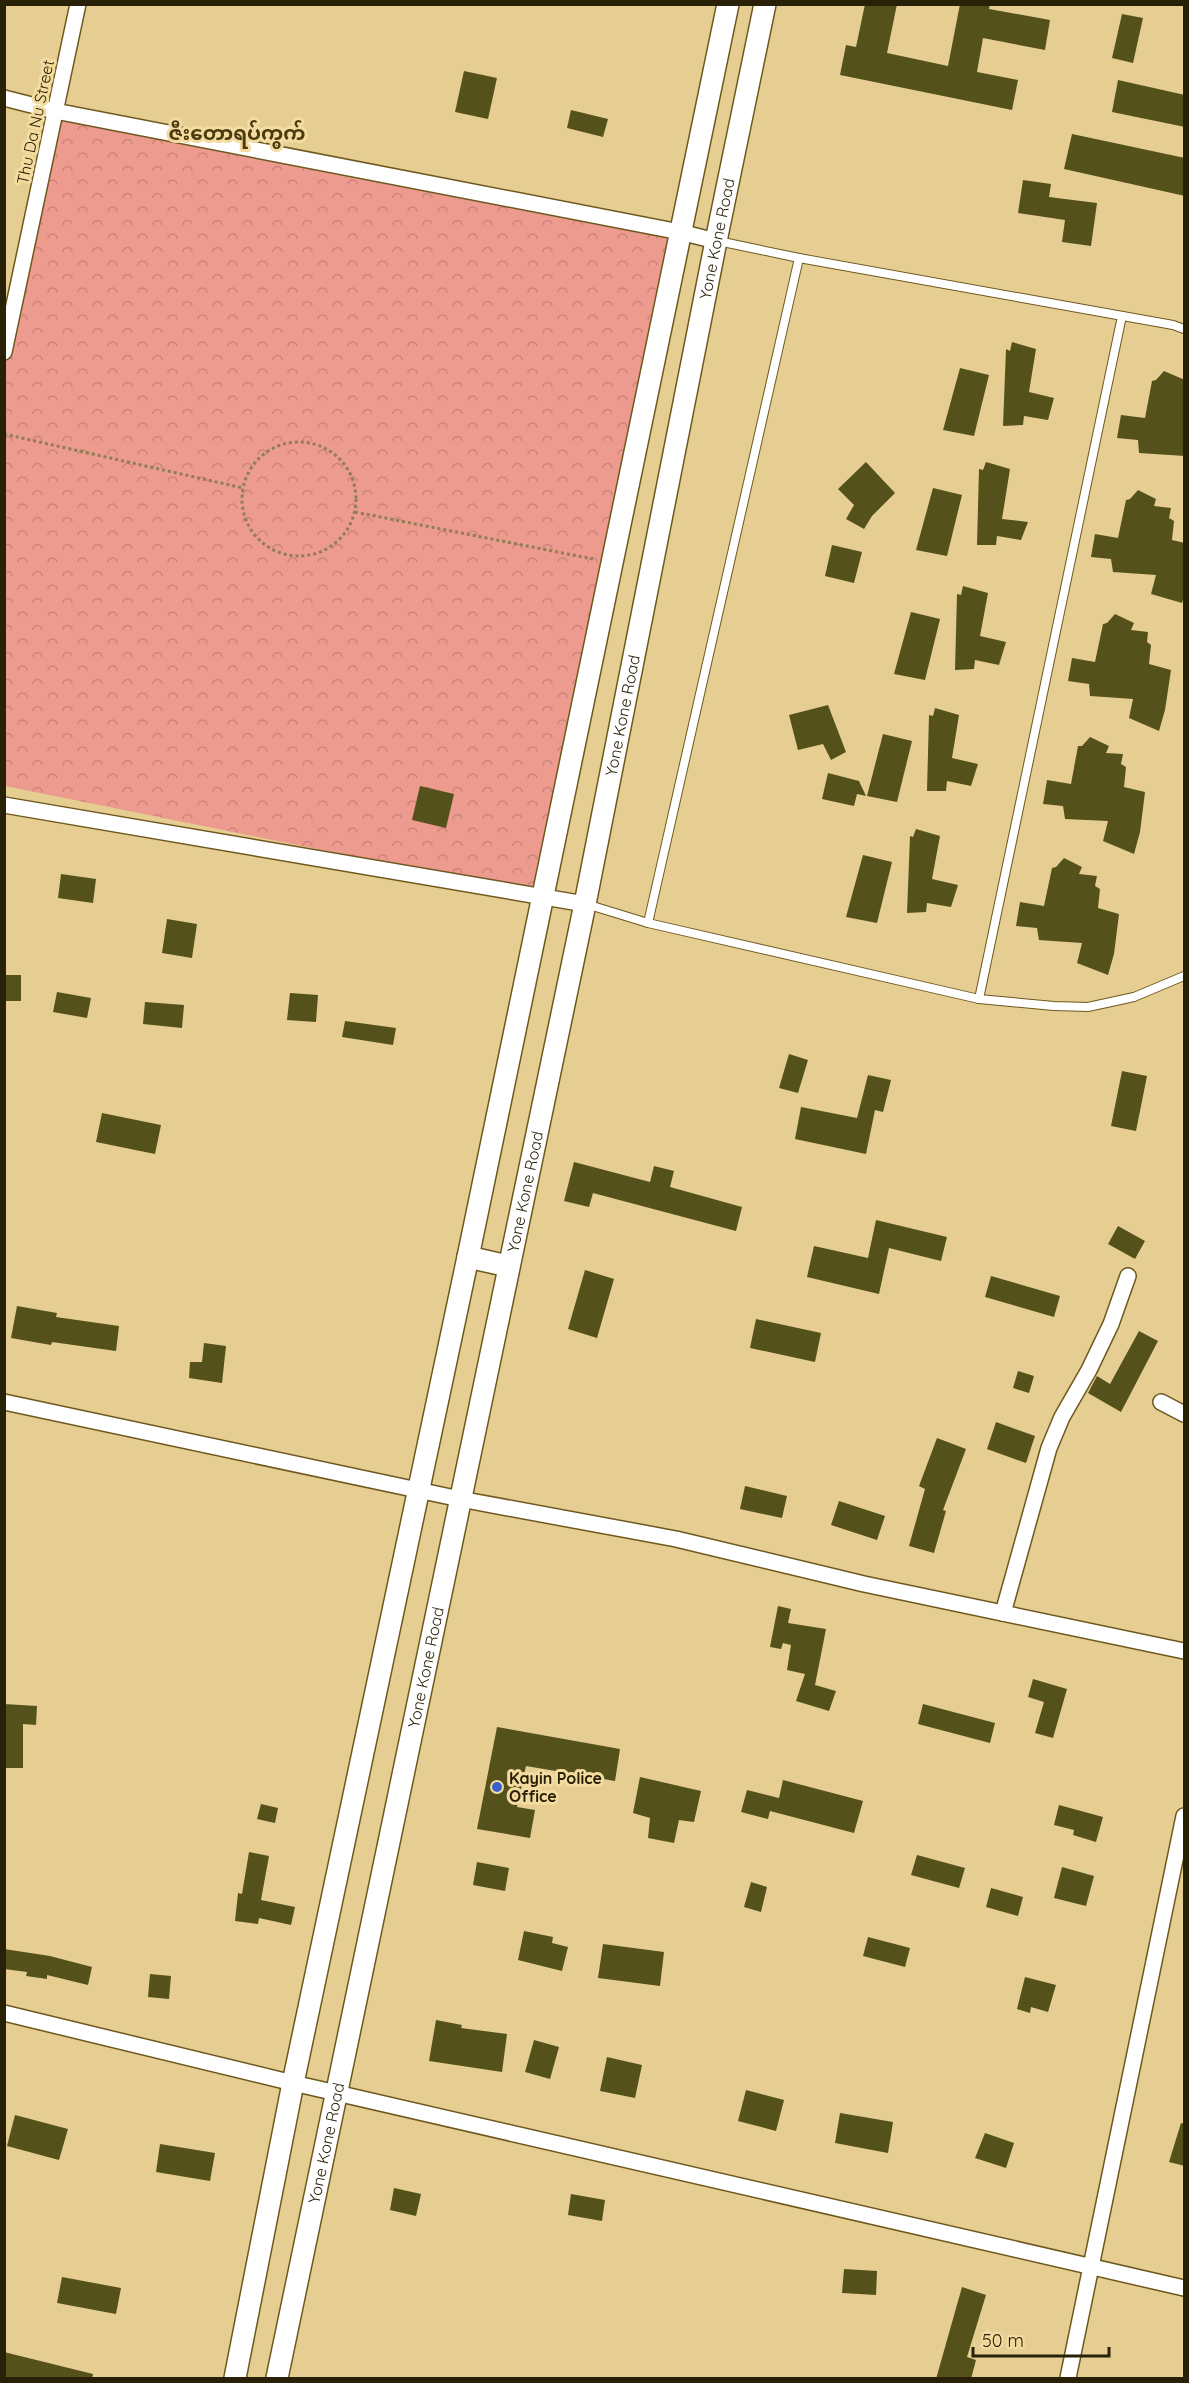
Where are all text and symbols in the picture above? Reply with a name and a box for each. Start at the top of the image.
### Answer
street label: Thu Da Nu Street [12,58,58,186]
district label: ဇီးတောရပ်ကွက် [169,120,305,149]
street label: Yone Kone Road [695,176,739,301]
street label: Yone Kone Road [601,653,644,778]
street label: Yone Kone Road [503,1129,547,1254]
street label: Yone Kone Road [403,1605,448,1730]
place label: Kayin Police Office [509,1768,602,1806]
marker: Kayin Police Office [490,1780,504,1794]
street label: Yone Kone Road [304,2081,348,2205]
scale bar [973,2320,1110,2358]
text: 50 m [982,2329,1024,2352]

